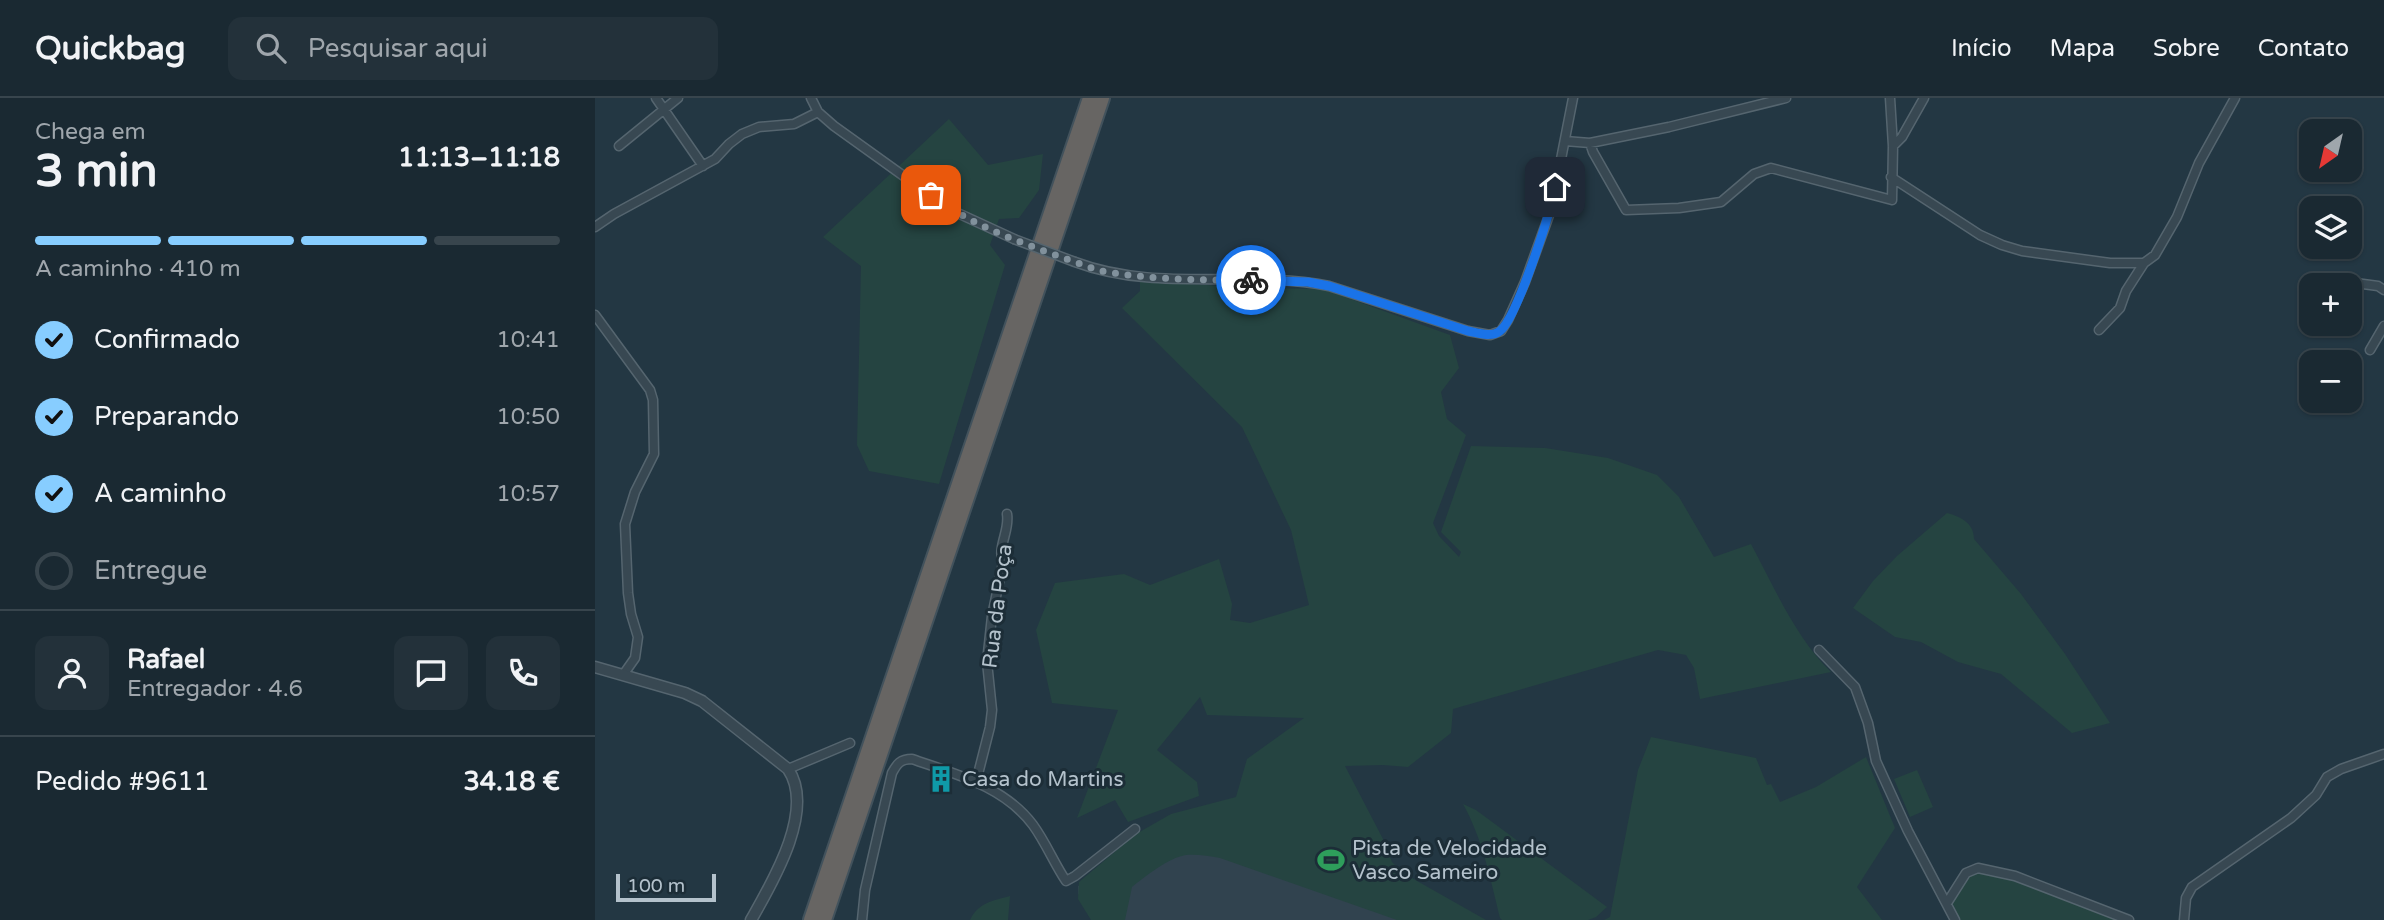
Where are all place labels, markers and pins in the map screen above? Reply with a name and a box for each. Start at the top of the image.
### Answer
pin [1525,157,1585,217]
pin [901,165,961,225]
building icon: Casa do Martins [926,764,956,794]
place label: Casa do Martins [962,767,1123,792]
place label: Pista de Velocidade Vasco Sameiro [1352,836,1547,885]
sports icon: Pista de Velocidade Vasco Sameiro [1316,845,1346,875]

